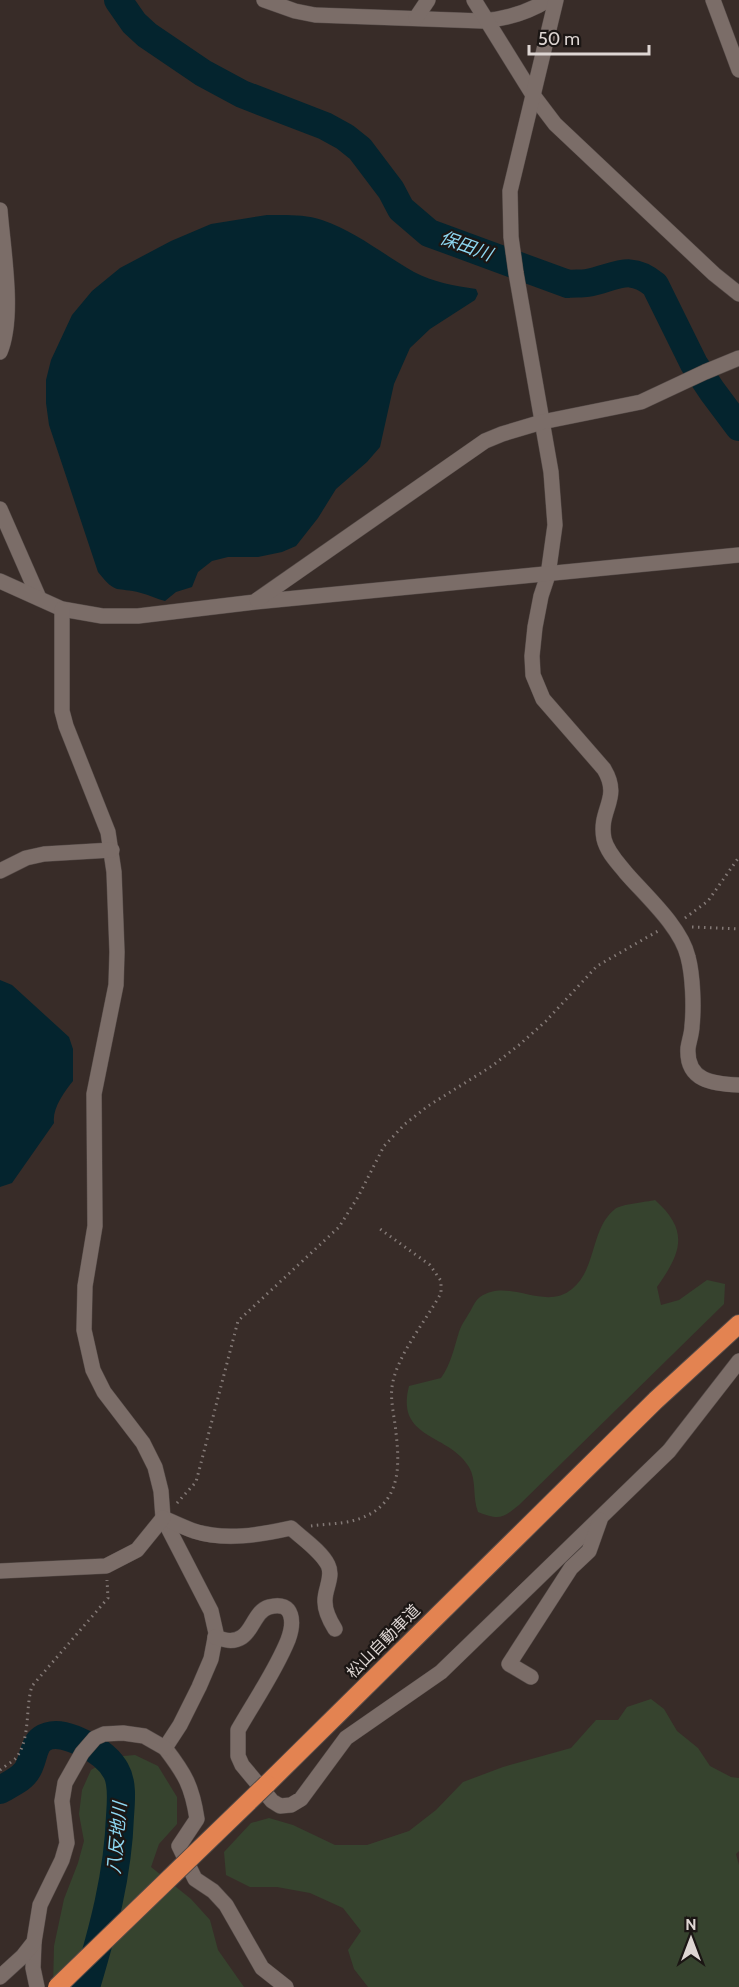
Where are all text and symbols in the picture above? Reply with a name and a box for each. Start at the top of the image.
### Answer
scale bar [529,18,649,56]
text: 50 m [538,28,580,50]
water label: 保田川 [437,226,497,266]
street label: 松山自動車道 [343,1601,424,1682]
water label: 八反地川 [103,1799,131,1875]
north arrow [661,1909,721,1969]
text: N [685,1915,697,1934]

